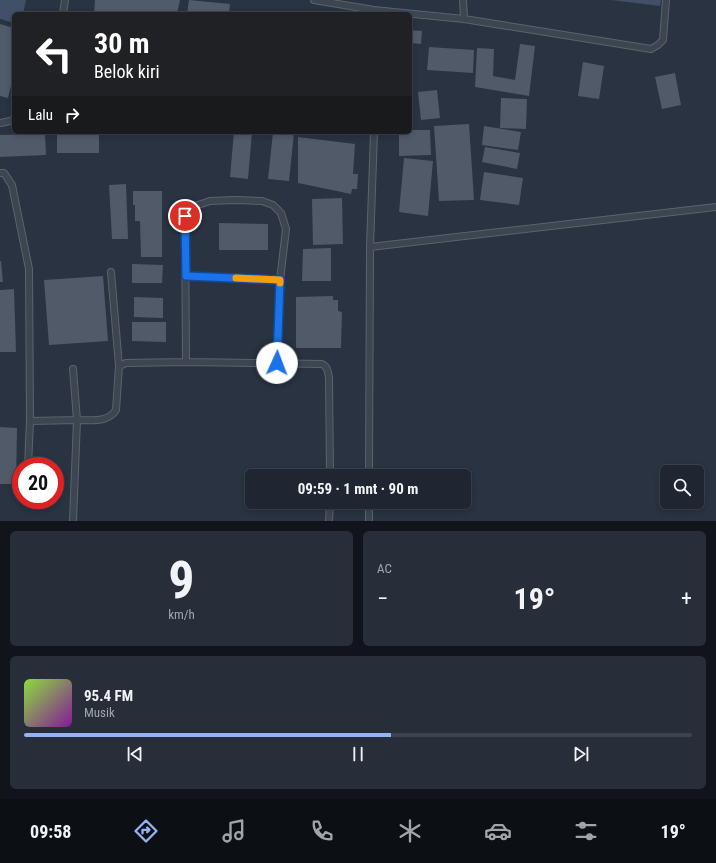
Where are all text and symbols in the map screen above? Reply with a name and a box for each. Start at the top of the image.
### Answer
text: 30 m [94,27,150,60]
icon: left [28,28,80,80]
text: Belok kiri [94,61,160,82]
icon: right [61,104,83,126]
text: Lalu [28,106,53,124]
pin [168,199,202,233]
icon: arrive [174,205,196,227]
position arrow [256,342,298,384]
speed limit sign: 20 [12,457,64,509]
map controls [660,465,704,509]
button: search [660,465,704,509]
text: 09:59 · 1 mnt · 90 m [298,480,418,498]
text: 9 [168,550,195,611]
text: AC [377,561,392,576]
text: 19° [514,581,556,616]
text: − [377,586,388,611]
text: + [681,586,692,611]
text: km/h [168,607,195,622]
text: 95.4 FM [84,687,133,705]
text: Musik [84,705,115,720]
icon: previous [124,743,146,765]
icon: pause [347,743,369,765]
icon: next [570,743,592,765]
icon: directions [132,817,160,845]
icon: music [220,817,248,845]
icon: phone [308,817,336,845]
icon: climate [396,817,424,845]
icon: car [484,817,512,845]
icon: filters [572,817,600,845]
text: 09:58 [30,821,71,842]
text: 19° [661,821,686,842]

